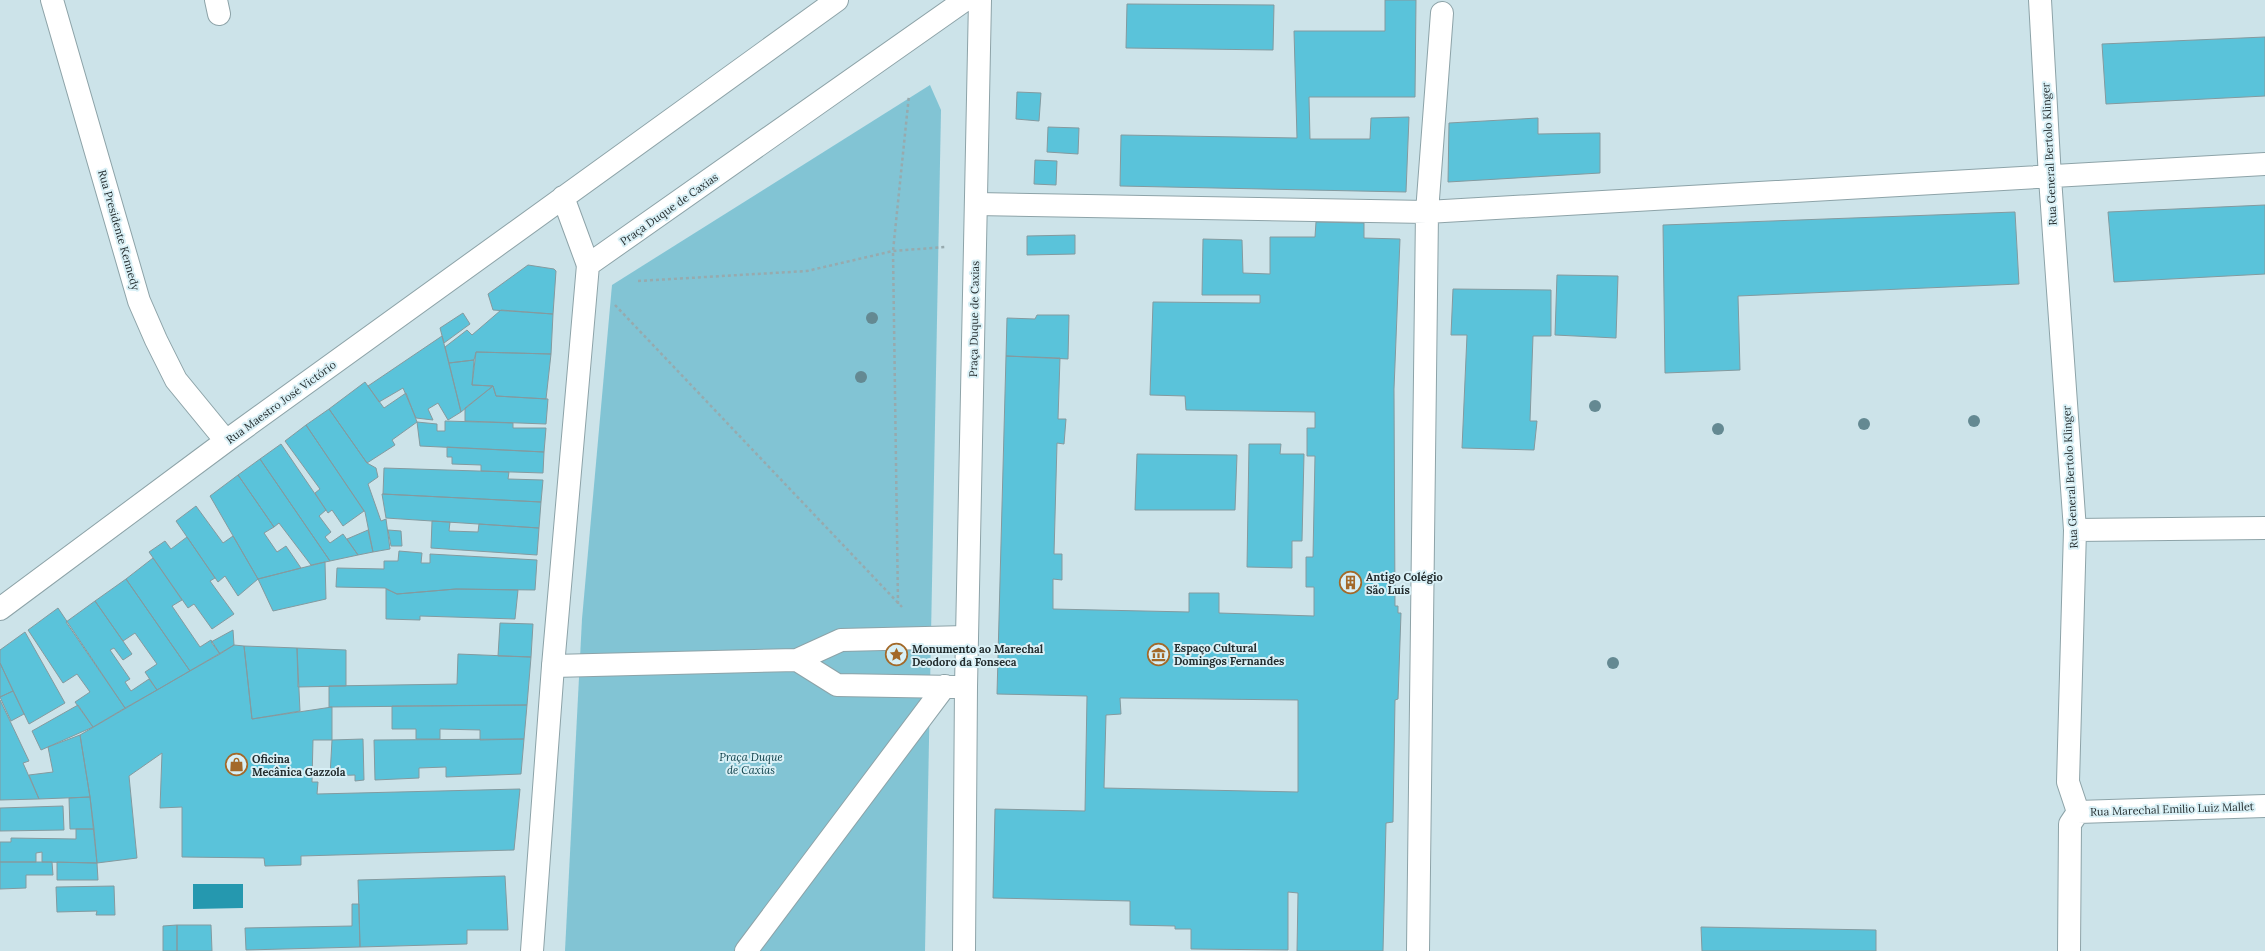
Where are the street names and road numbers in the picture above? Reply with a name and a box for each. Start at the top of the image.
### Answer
street label: Rua General Bertolo Klinger [2038,82,2060,226]
street label: Rua Presidente Kennedy [95,168,143,292]
street label: Praça Duque de Caxias [617,170,721,248]
street label: Praça Duque de Caxias [966,261,982,377]
street label: Rua Maestro José Victório [223,357,339,447]
street label: Rua General Bertolo Klinger [2059,405,2081,549]
street label: Rua Marechal Emilio Luiz Mallet [2090,799,2255,819]

